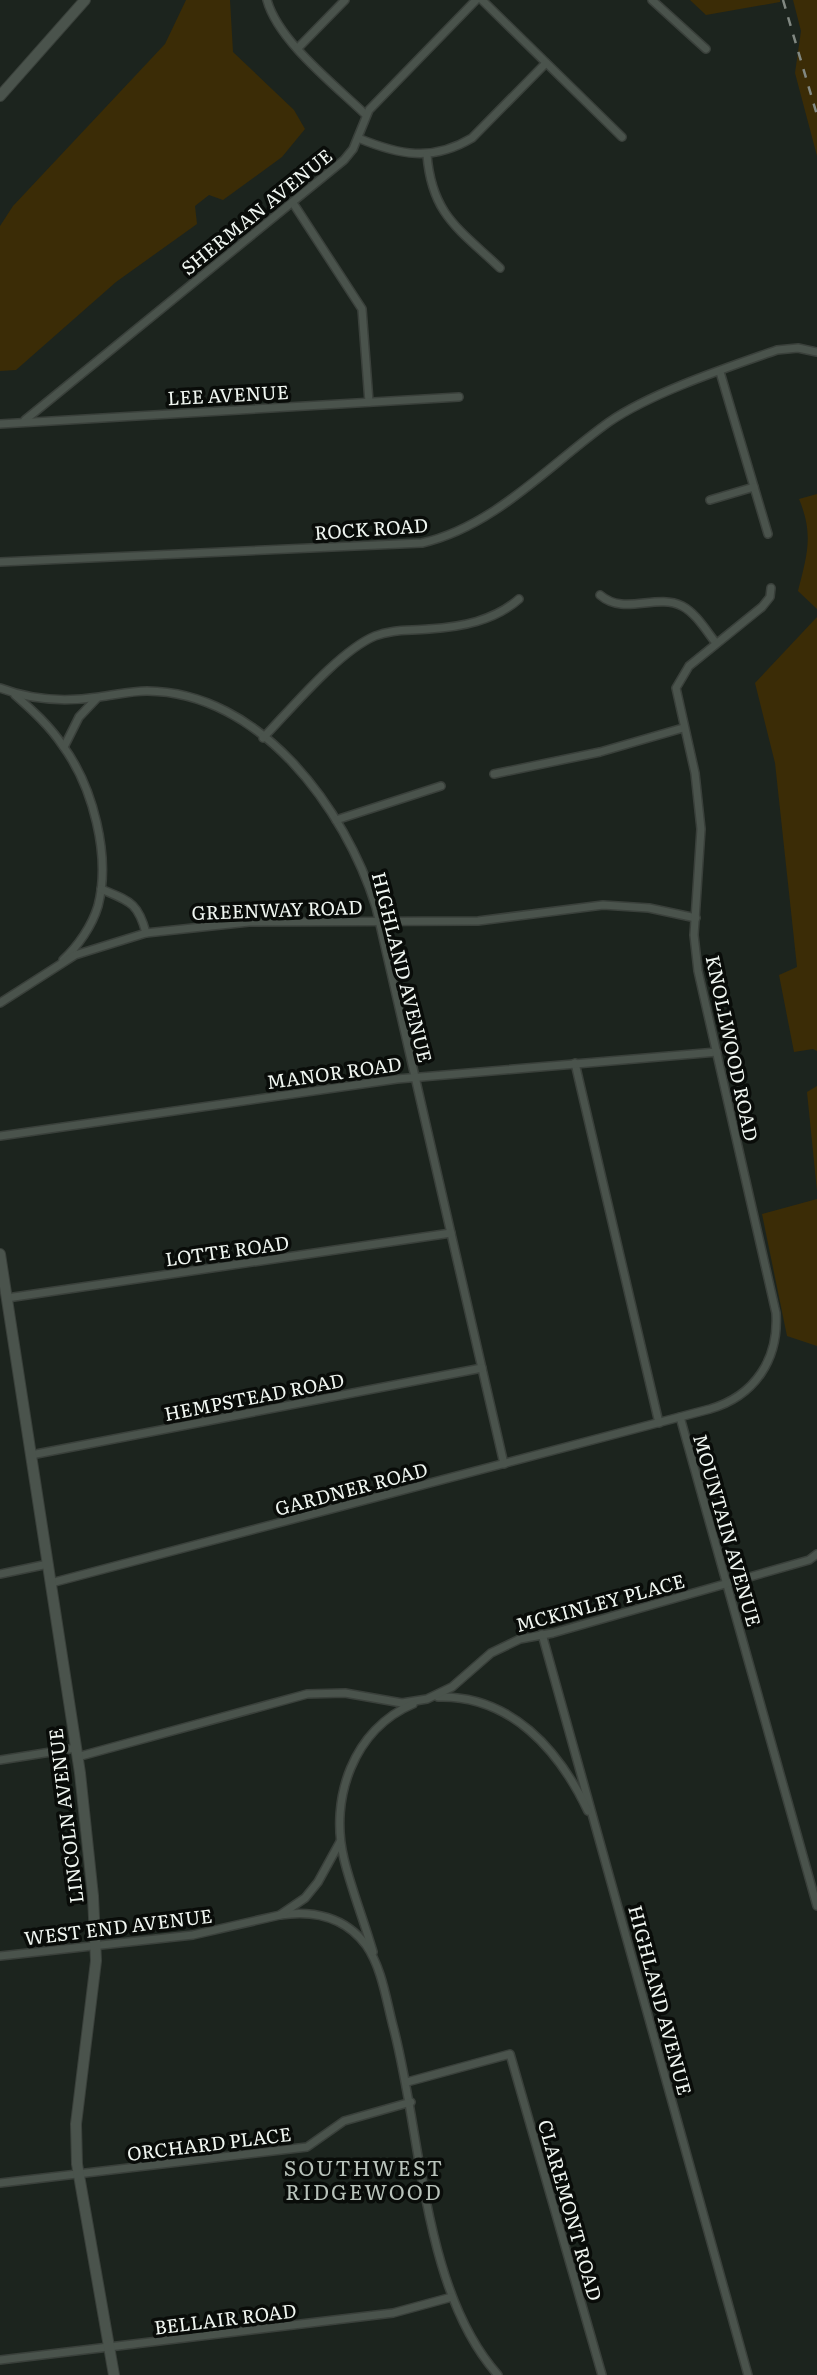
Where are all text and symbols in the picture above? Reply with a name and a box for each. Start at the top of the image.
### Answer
street label: SHERMAN AVENUE [174,141,338,281]
street label: LEE AVENUE [167,377,289,411]
street label: ROCK ROAD [313,510,429,546]
street label: HIGHLAND AVENUE [366,869,440,1065]
street label: GREENWAY ROAD [191,892,363,926]
street label: KNOLLWOOD ROAD [700,952,766,1144]
street label: MANOR ROAD [265,1049,403,1095]
street label: LOTTE ROAD [163,1227,291,1273]
street label: HEMPSTEAD ROAD [161,1365,347,1427]
street label: MOUNTAIN AVENUE [687,1430,769,1630]
street label: GARDNER ROAD [271,1454,431,1522]
street label: MCKINLEY PLACE [512,1566,688,1638]
street label: LINCOLN AVENUE [40,1727,90,1905]
street label: WEST END AVENUE [22,1901,214,1951]
street label: HIGHLAND AVENUE [622,1902,700,2098]
street label: CLAREMONT ROAD [532,2116,610,2304]
street label: ORCHARD PLACE [125,2119,293,2167]
district label: SOUTHWEST RIDGEWOOD [284,2151,444,2206]
street label: BELLAIR ROAD [152,2295,298,2341]

